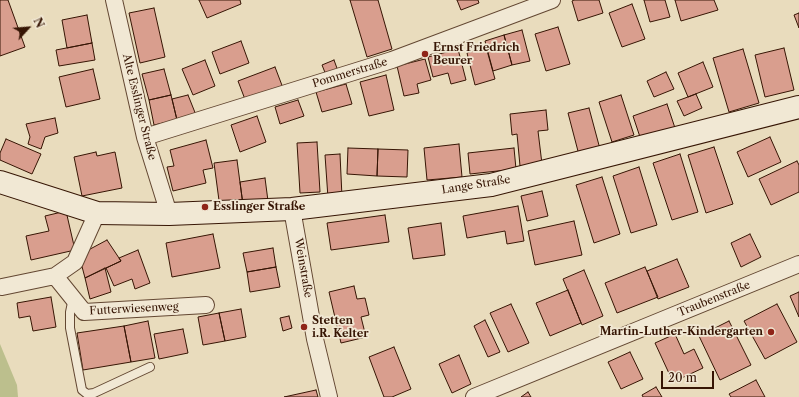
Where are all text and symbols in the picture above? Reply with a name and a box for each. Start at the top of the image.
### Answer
north arrow [8,8,48,48]
text: N [30,15,47,30]
place label: Ernst Friedrich Beurer [433,41,520,67]
marker: Ernst Friedrich Beurer [420,49,430,59]
street label: Alte Esslinger Straße [119,52,159,162]
street label: Pommerstraße [311,55,389,91]
street label: Lange Straße [441,173,511,197]
place label: Esslinger Straße [213,200,305,214]
marker: Esslinger Straße [200,202,210,212]
street label: Weinstraße [291,237,315,299]
street label: Traubenstraße [676,278,752,320]
street label: Futterwiesenweg [89,300,179,318]
place label: Stetten i.R. Kelter [312,314,369,340]
marker: Stetten i.R. Kelter [299,322,309,332]
place label: Martin-Luther-Kindergarten [600,325,763,339]
marker: Martin-Luther-Kindergarten [766,327,776,337]
scale bar [663,363,716,389]
text: 20 m [668,370,697,385]

